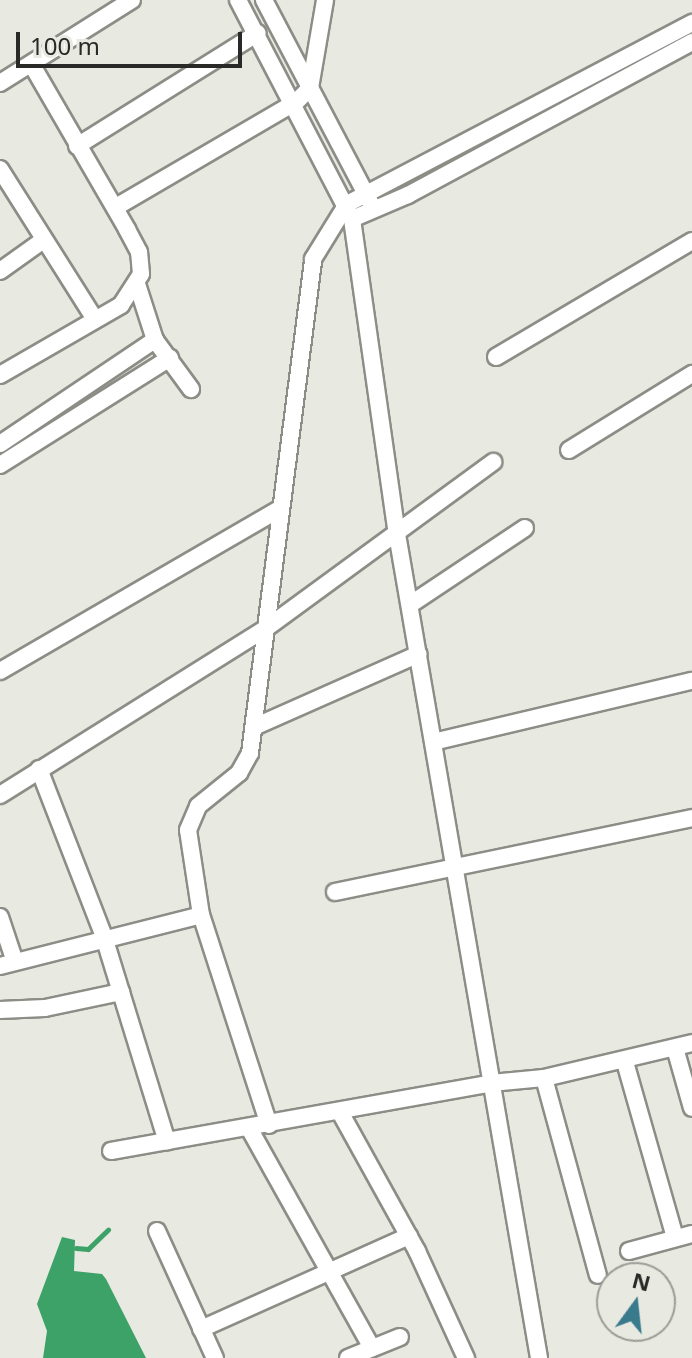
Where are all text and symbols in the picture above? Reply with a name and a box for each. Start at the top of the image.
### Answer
scale bar [20,16,246,66]
text: 100 m [30,29,100,62]
north arrow [596,1262,676,1342]
text: N [629,1264,654,1298]

